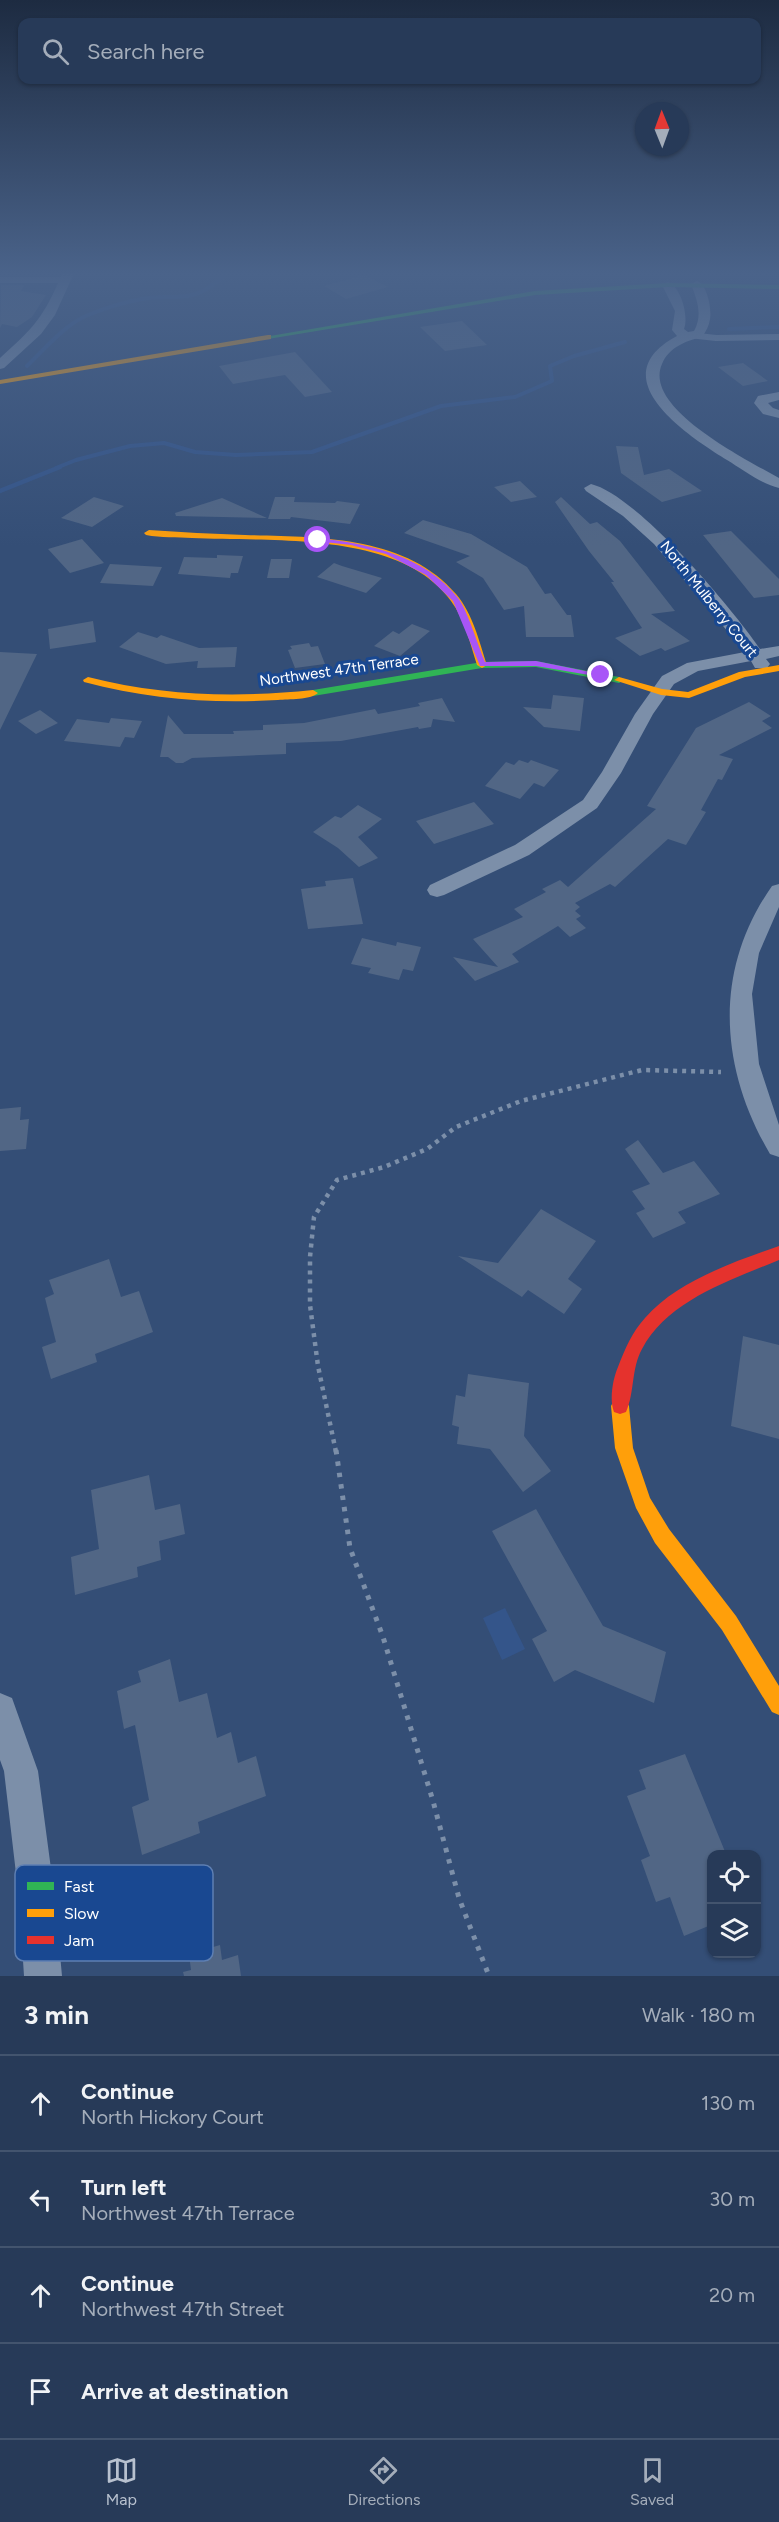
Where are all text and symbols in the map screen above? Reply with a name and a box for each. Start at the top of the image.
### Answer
search box [18,18,761,84]
icon: search [39,35,72,68]
text: Search here [87,38,205,65]
north arrow [635,102,689,156]
route start [304,526,330,552]
street label: North Mulberry Court [656,537,762,661]
street label: Northwest 47th Terrace [258,650,420,690]
route end [587,661,613,687]
map controls [707,1850,761,1958]
button: locate [707,1850,761,1904]
legend [15,1865,213,1961]
text: Fast [64,1877,94,1896]
text: Slow [64,1904,99,1923]
button: layers [707,1904,761,1958]
text: Jam [64,1931,94,1950]
text: 3 min [24,1999,89,2031]
text: Walk · 180 m [642,2003,755,2027]
text: Continue [81,2078,174,2105]
icon: ahead [24,2087,57,2120]
text: 130 m [701,2091,755,2115]
text: North Hickory Court [81,2105,264,2129]
text: Turn left [81,2174,167,2201]
icon: left [24,2183,57,2216]
text: 30 m [709,2187,755,2211]
text: Northwest 47th Terrace [81,2201,295,2225]
text: Continue [81,2270,174,2297]
icon: ahead [24,2279,57,2312]
text: 20 m [709,2283,755,2307]
text: Northwest 47th Street [81,2297,284,2321]
icon: arrive [24,2375,57,2408]
text: Arrive at destination [81,2378,289,2405]
tab: Map [105,2454,138,2509]
tab: Directions [347,2454,420,2509]
tab: Saved [630,2454,674,2509]

